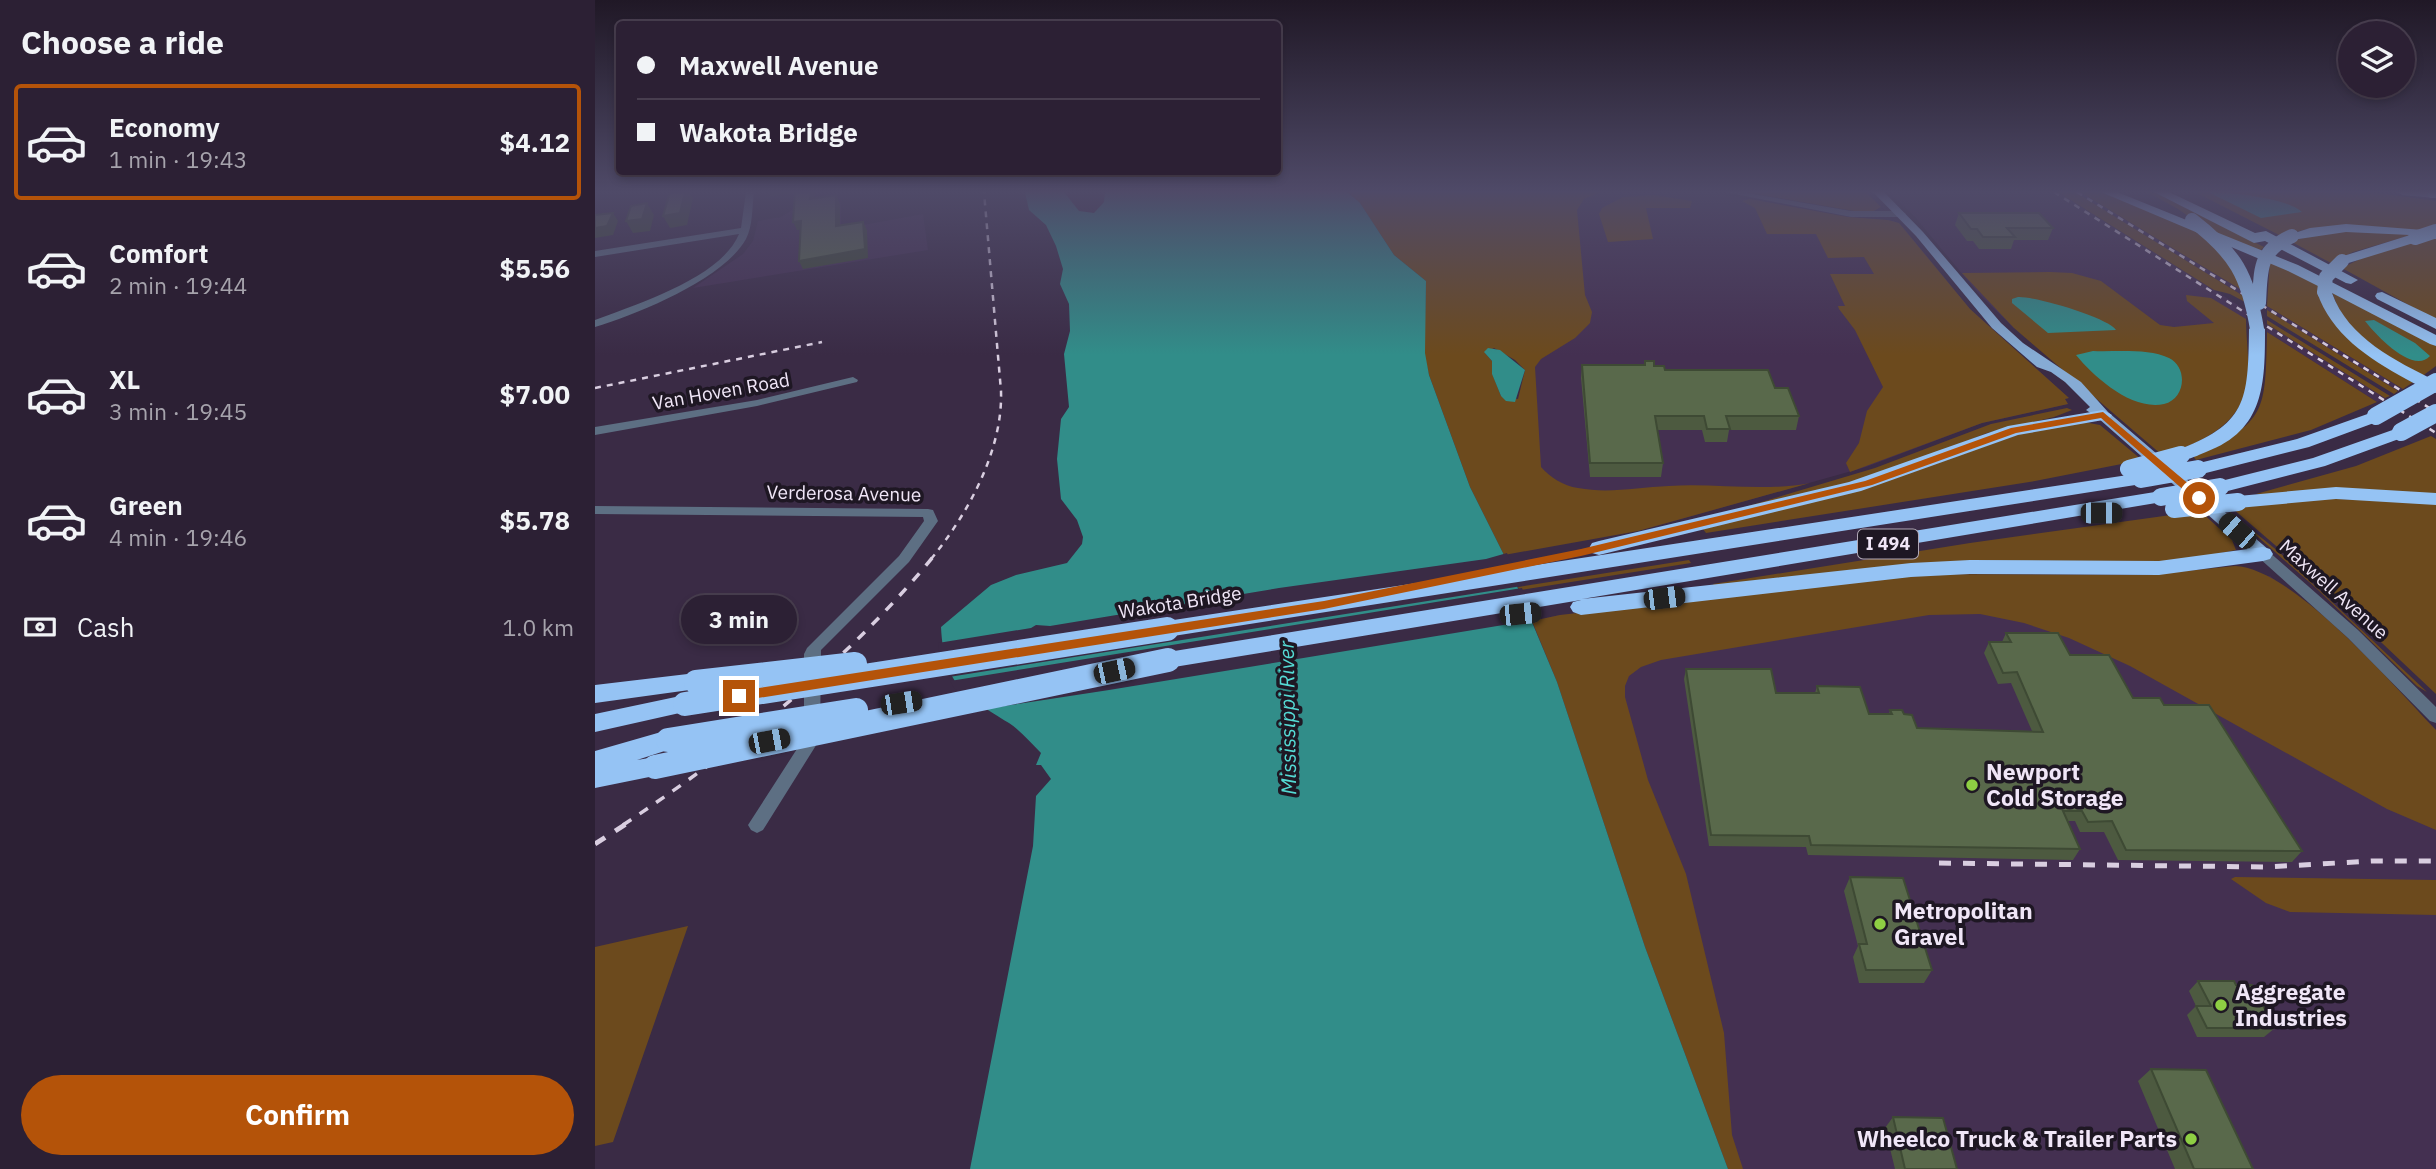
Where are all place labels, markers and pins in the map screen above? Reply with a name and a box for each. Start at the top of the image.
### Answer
place label: Newport Cold Storage [1986,756,2124,812]
marker: Newport Cold Storage [1964,777,1980,793]
place label: Metropolitan Gravel [1894,895,2033,951]
marker: Metropolitan Gravel [1872,916,1888,932]
place label: Aggregate Industries [2235,976,2347,1032]
marker: Aggregate Industries [2213,997,2229,1013]
place label: Wheelco Truck & Trailer Parts [1857,1123,2177,1153]
marker: Wheelco Truck & Trailer Parts [2183,1131,2199,1147]

